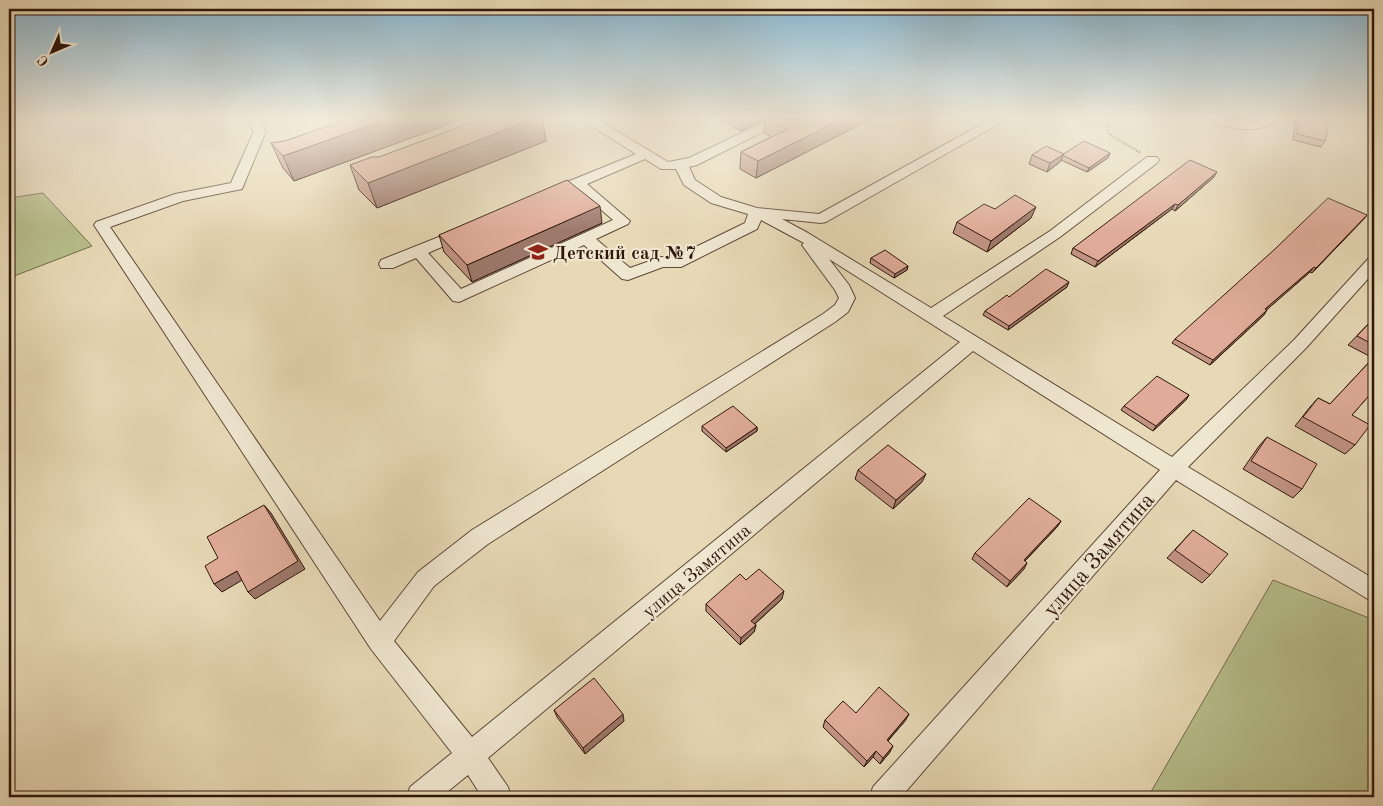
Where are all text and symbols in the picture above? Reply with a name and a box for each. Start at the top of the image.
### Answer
north arrow [28,28,78,78]
text: С [35,52,52,69]
school or university icon: Детский сад №7 [527,241,549,263]
place label: Детский сад №7 [553,245,696,264]
street label: улица Замятина [1040,489,1159,622]
street label: улица Замятина [640,521,756,623]

